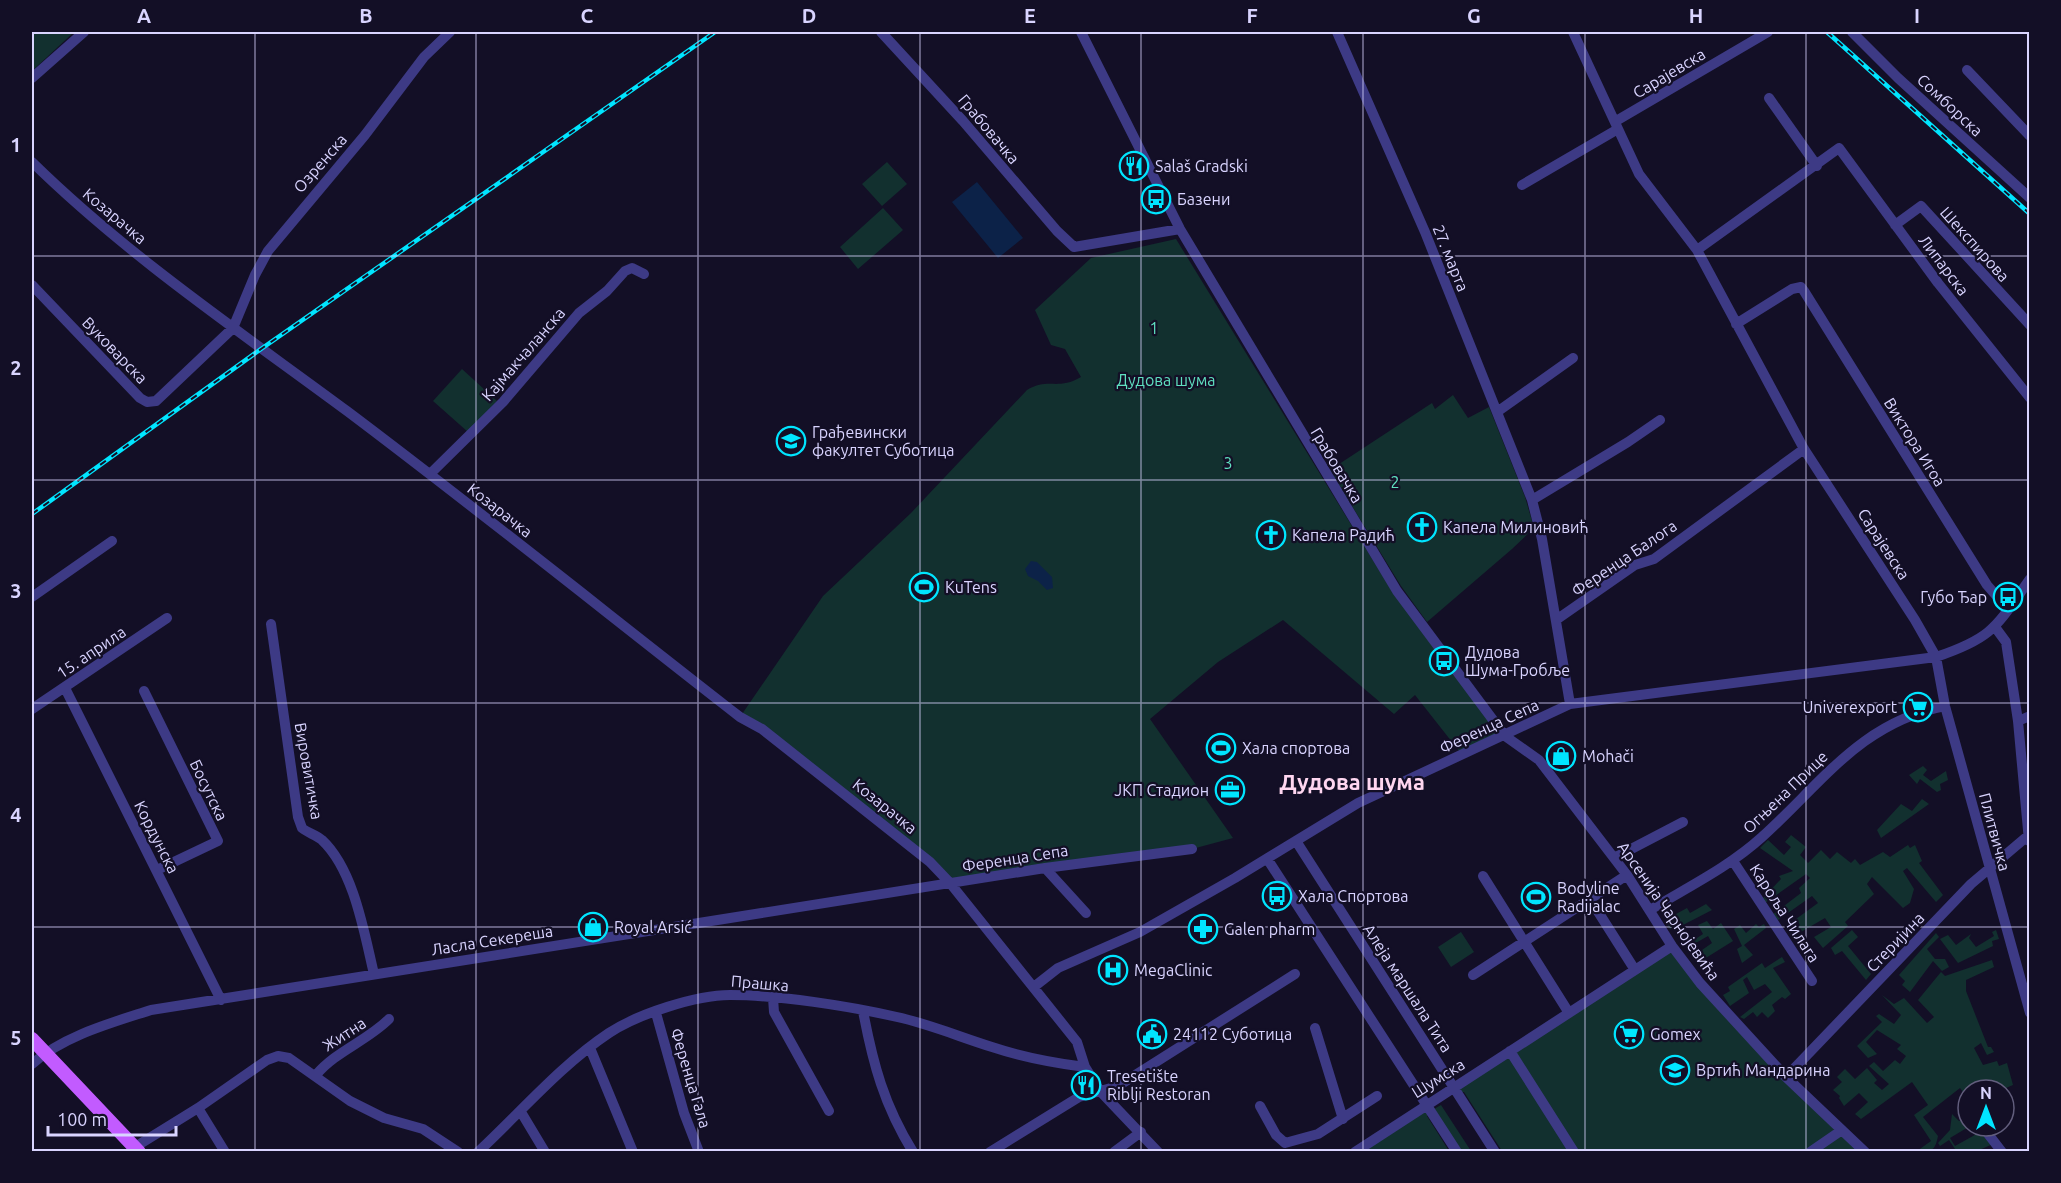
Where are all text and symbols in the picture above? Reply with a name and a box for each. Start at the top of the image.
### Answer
text: A [137,4,151,27]
text: B [359,4,373,27]
text: C [581,4,594,27]
text: D [802,4,816,27]
text: E [1024,4,1036,27]
text: F [1246,4,1258,27]
text: G [1467,4,1481,27]
text: H [1689,4,1703,27]
text: I [1914,4,1920,27]
street label: Сарајевска [1630,44,1708,102]
street label: Сомборска [1914,70,1986,140]
street label: Грабовачка [955,91,1023,167]
street label: Озренска [290,130,350,196]
text: 1 [10,133,22,156]
restaurant icon: Salaš Gradski [1118,150,1150,182]
place label: Salaš Gradski [1155,157,1248,175]
bus stop icon: Базени [1140,183,1172,215]
street label: Козарачка [80,184,150,248]
place label: Базени [1177,190,1230,208]
street label: Шекспирова [1937,203,2013,285]
street label: 27. марта [1430,222,1472,294]
street label: Липарска [1915,231,1973,299]
street label: Кајмакчаланска [478,304,568,404]
street label: Вуковарска [79,313,151,387]
park label: 1 [1149,319,1159,337]
text: 2 [10,356,22,379]
park label: Дудова шума [1116,371,1216,389]
street label: Виктора Игоа [1881,394,1949,490]
place label: Грађевински факултет Суботица [812,423,955,459]
street label: Грабовачка [1307,424,1367,506]
school or university icon: Грађевински факултет Суботица [775,425,807,457]
park label: 3 [1223,454,1233,472]
park label: 2 [1390,473,1400,491]
street label: Козарачка [464,479,536,541]
street label: Сарајевска [1854,505,1914,583]
church icon: Капела Милиновић [1406,511,1438,543]
street label: Ференца Балога [1568,516,1680,600]
place label: Капела Милиновић [1443,518,1589,536]
church icon: Капела Радић [1255,519,1287,551]
place label: Капела Радић [1292,526,1395,544]
sports icon: KuTens [908,571,940,603]
place label: KuTens [945,578,997,596]
text: 3 [10,579,22,602]
bus stop icon: Губо Ђар [1992,581,2024,613]
place label: Губо Ђар [1920,588,1987,606]
street label: 15. априла [53,622,129,682]
place label: Дудова Шума-Гробље [1465,643,1570,679]
bus stop icon: Дудова Шума-Гробље [1428,645,1460,677]
supermarket icon: Univerexport [1902,691,1934,723]
street label: Ференца Сепа [1437,695,1541,757]
place label: Univerexport [1802,698,1898,716]
street label: Вировитичка [292,721,326,821]
sports icon: Хала спортова [1205,732,1237,764]
place label: Хала спортова [1242,739,1350,757]
shop icon: Mohači [1545,740,1577,772]
place label: Mohači [1582,747,1634,765]
street label: Огњена Прице [1739,747,1831,837]
street label: Босутска [186,756,232,824]
district label: Дудова шума [1279,769,1425,794]
office icon: ЈКП Стадион [1214,774,1246,806]
street label: Козарачка [849,775,921,837]
place label: ЈКП Стадион [1114,781,1209,799]
street label: Плитвичка [1976,791,2014,873]
street label: Кордунска [131,798,183,876]
text: 4 [10,803,22,826]
street label: Арсенија Чарнојевића [1614,838,1724,984]
street label: Ференца Сепа [961,841,1069,875]
street label: Кароља Чилага [1746,860,1824,966]
place label: Bodyline Radijalac [1557,879,1621,915]
bus stop icon: Хала Спортова [1261,880,1293,912]
sports icon: Bodyline Radijalac [1520,881,1552,913]
place label: Хала Спортова [1298,887,1409,905]
street label: Стеријина [1862,909,1928,975]
shop icon: Royal Arsić [577,911,609,943]
pharmacy icon: Galen pharm [1187,913,1219,945]
place label: Royal Arsić [614,918,692,936]
place label: Galen pharm [1224,920,1315,938]
street label: Ласла Секереша [430,921,554,959]
street label: Алеја маршала Тита [1360,921,1456,1055]
hospital icon: MegaClinic [1097,954,1129,986]
place label: MegaClinic [1134,961,1213,979]
street label: Прашка [730,972,790,994]
street label: Житна [319,1013,369,1055]
public building icon: 24112 Суботица [1136,1018,1168,1050]
supermarket icon: Gomex [1613,1018,1645,1050]
place label: 24112 Суботица [1173,1025,1292,1043]
place label: Gomex [1650,1025,1701,1043]
text: 5 [10,1026,22,1049]
street label: Ференца Гала [667,1026,715,1130]
school or university icon: Вртић Мандарина [1659,1054,1691,1086]
street label: Шумска [1408,1055,1468,1101]
place label: Вртић Мандарина [1696,1061,1830,1079]
place label: Tresetište Riblji Restoran [1107,1067,1211,1103]
restaurant icon: Tresetište Riblji Restoran [1070,1069,1102,1101]
north arrow [1956,1078,2016,1138]
text: N [1980,1084,1992,1102]
scale bar [48,1099,176,1137]
text: 100 m [57,1109,107,1129]

